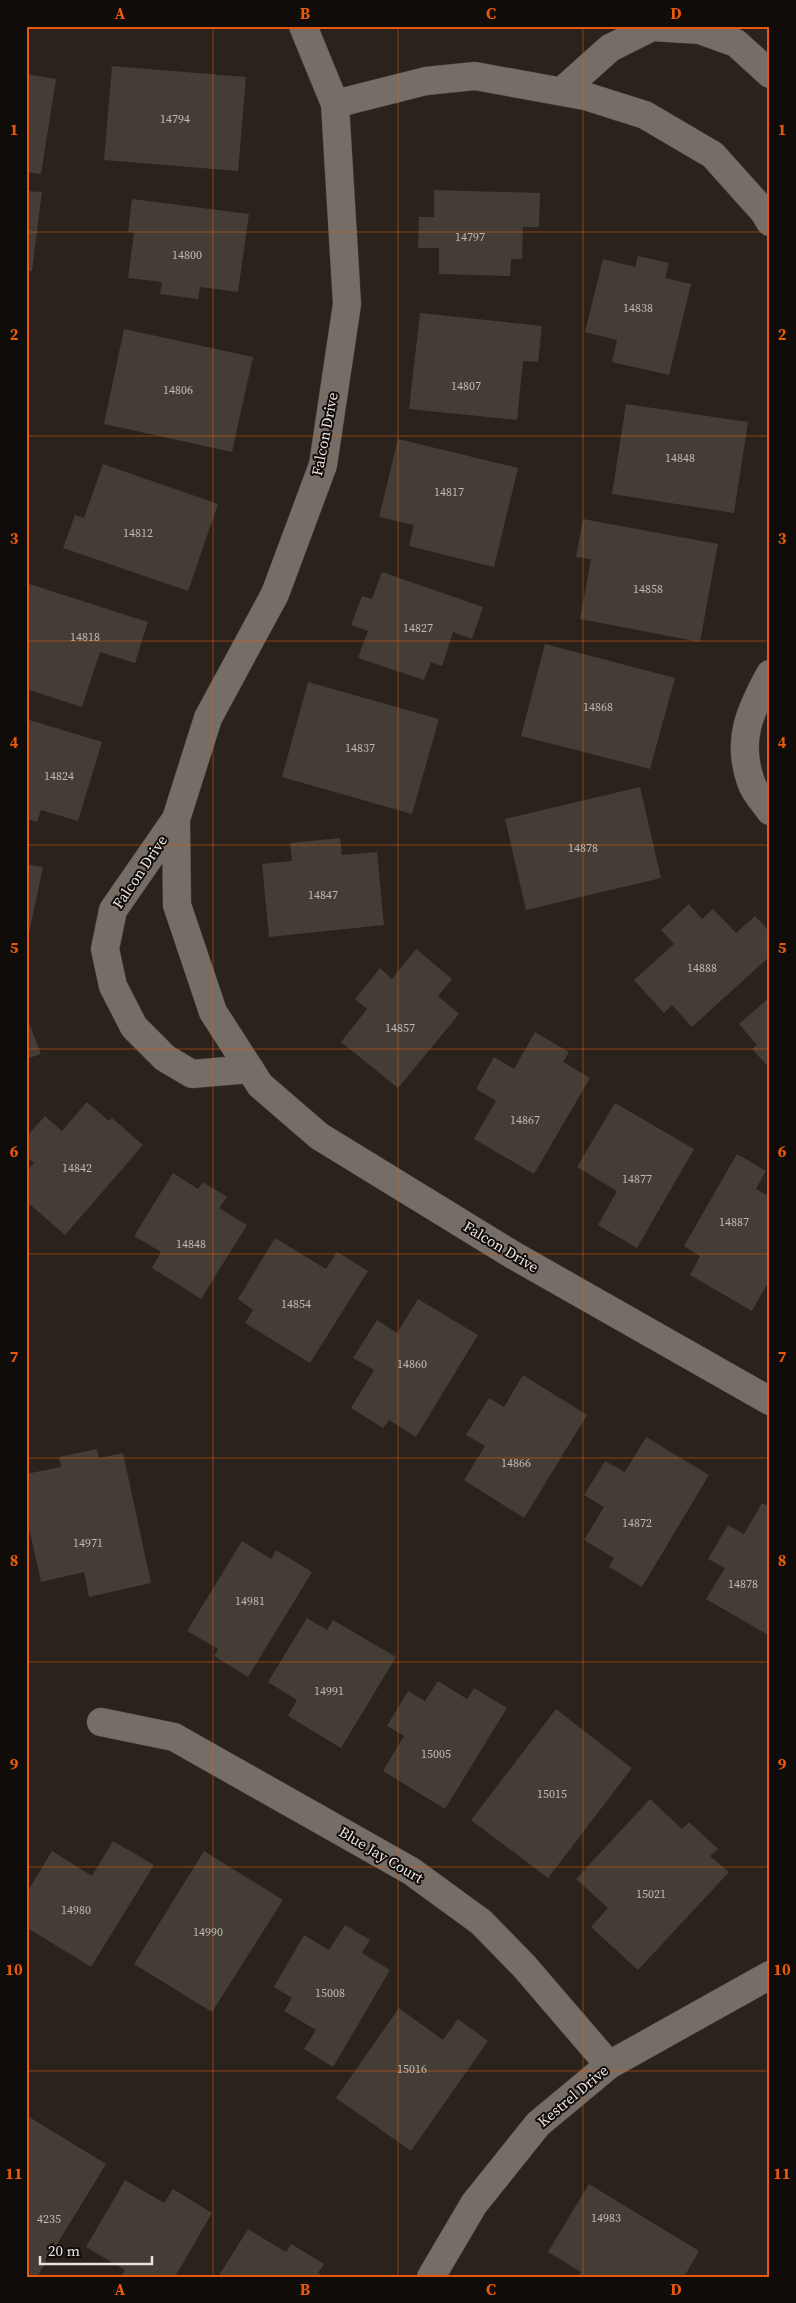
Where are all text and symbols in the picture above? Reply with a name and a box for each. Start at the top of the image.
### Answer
text: A [115,2,126,24]
text: B [300,2,311,24]
text: C [486,2,496,24]
text: D [670,2,682,24]
house number: 14794 [160,111,190,127]
text: 1 [10,118,18,140]
text: 1 [778,118,786,140]
house number: 14797 [455,229,485,245]
house number: 14800 [172,247,202,263]
house number: 14838 [623,300,653,316]
text: 2 [10,323,19,345]
text: 2 [778,323,787,345]
house number: 14807 [451,378,481,394]
house number: 14806 [163,382,193,398]
street label: Falcon Drive [306,390,343,477]
house number: 14848 [665,450,695,466]
house number: 14817 [434,484,464,500]
house number: 14812 [123,525,153,541]
text: 3 [10,527,19,549]
text: 3 [778,527,787,549]
house number: 14858 [633,581,663,597]
house number: 14827 [403,620,433,636]
house number: 14818 [70,629,100,645]
house number: 14868 [583,699,613,715]
text: 4 [10,731,19,753]
text: 4 [778,731,787,753]
house number: 14837 [345,740,375,756]
house number: 14824 [44,768,74,784]
street label: Falcon Drive [107,831,172,913]
house number: 14878 [568,840,598,856]
house number: 14847 [308,887,338,903]
text: 5 [10,936,19,958]
text: 5 [778,936,787,958]
house number: 14888 [687,960,717,976]
house number: 14857 [385,1020,415,1036]
house number: 14867 [510,1112,540,1128]
text: 6 [10,1140,19,1162]
text: 6 [778,1140,787,1162]
house number: 14842 [62,1160,92,1176]
house number: 14877 [622,1171,652,1187]
house number: 14887 [719,1214,749,1230]
street label: Falcon Drive [460,1216,543,1278]
house number: 14848 [176,1236,206,1252]
house number: 14854 [281,1296,311,1312]
text: 7 [10,1345,19,1367]
text: 7 [778,1345,787,1367]
house number: 14860 [397,1356,427,1372]
house number: 14866 [501,1455,531,1471]
house number: 14872 [622,1515,652,1531]
house number: 14971 [73,1535,103,1551]
text: 8 [10,1549,18,1571]
text: 8 [778,1549,786,1571]
house number: 14878 [728,1576,758,1592]
house number: 14981 [235,1593,265,1609]
house number: 14991 [314,1683,344,1699]
house number: 15005 [421,1746,451,1762]
text: 9 [10,1753,19,1775]
text: 9 [778,1753,787,1775]
house number: 15015 [537,1786,567,1802]
street label: Blue Jay Court [335,1821,427,1888]
house number: 15021 [636,1886,666,1902]
house number: 14980 [61,1902,91,1918]
house number: 14990 [193,1924,223,1940]
text: 10 [5,1958,23,1980]
text: 10 [773,1958,791,1980]
house number: 15008 [315,1985,345,2001]
street label: Kestrel Drive [533,2060,613,2131]
house number: 15016 [397,2061,427,2077]
text: 11 [5,2162,23,2184]
text: 11 [773,2162,791,2184]
house number: 14983 [591,2210,621,2226]
house number: 4235 [37,2211,61,2227]
scale bar [40,2233,152,2265]
text: 20 m [48,2240,80,2261]
text: A [115,2278,126,2300]
text: B [300,2278,311,2300]
text: C [486,2278,496,2300]
text: D [670,2278,682,2300]

